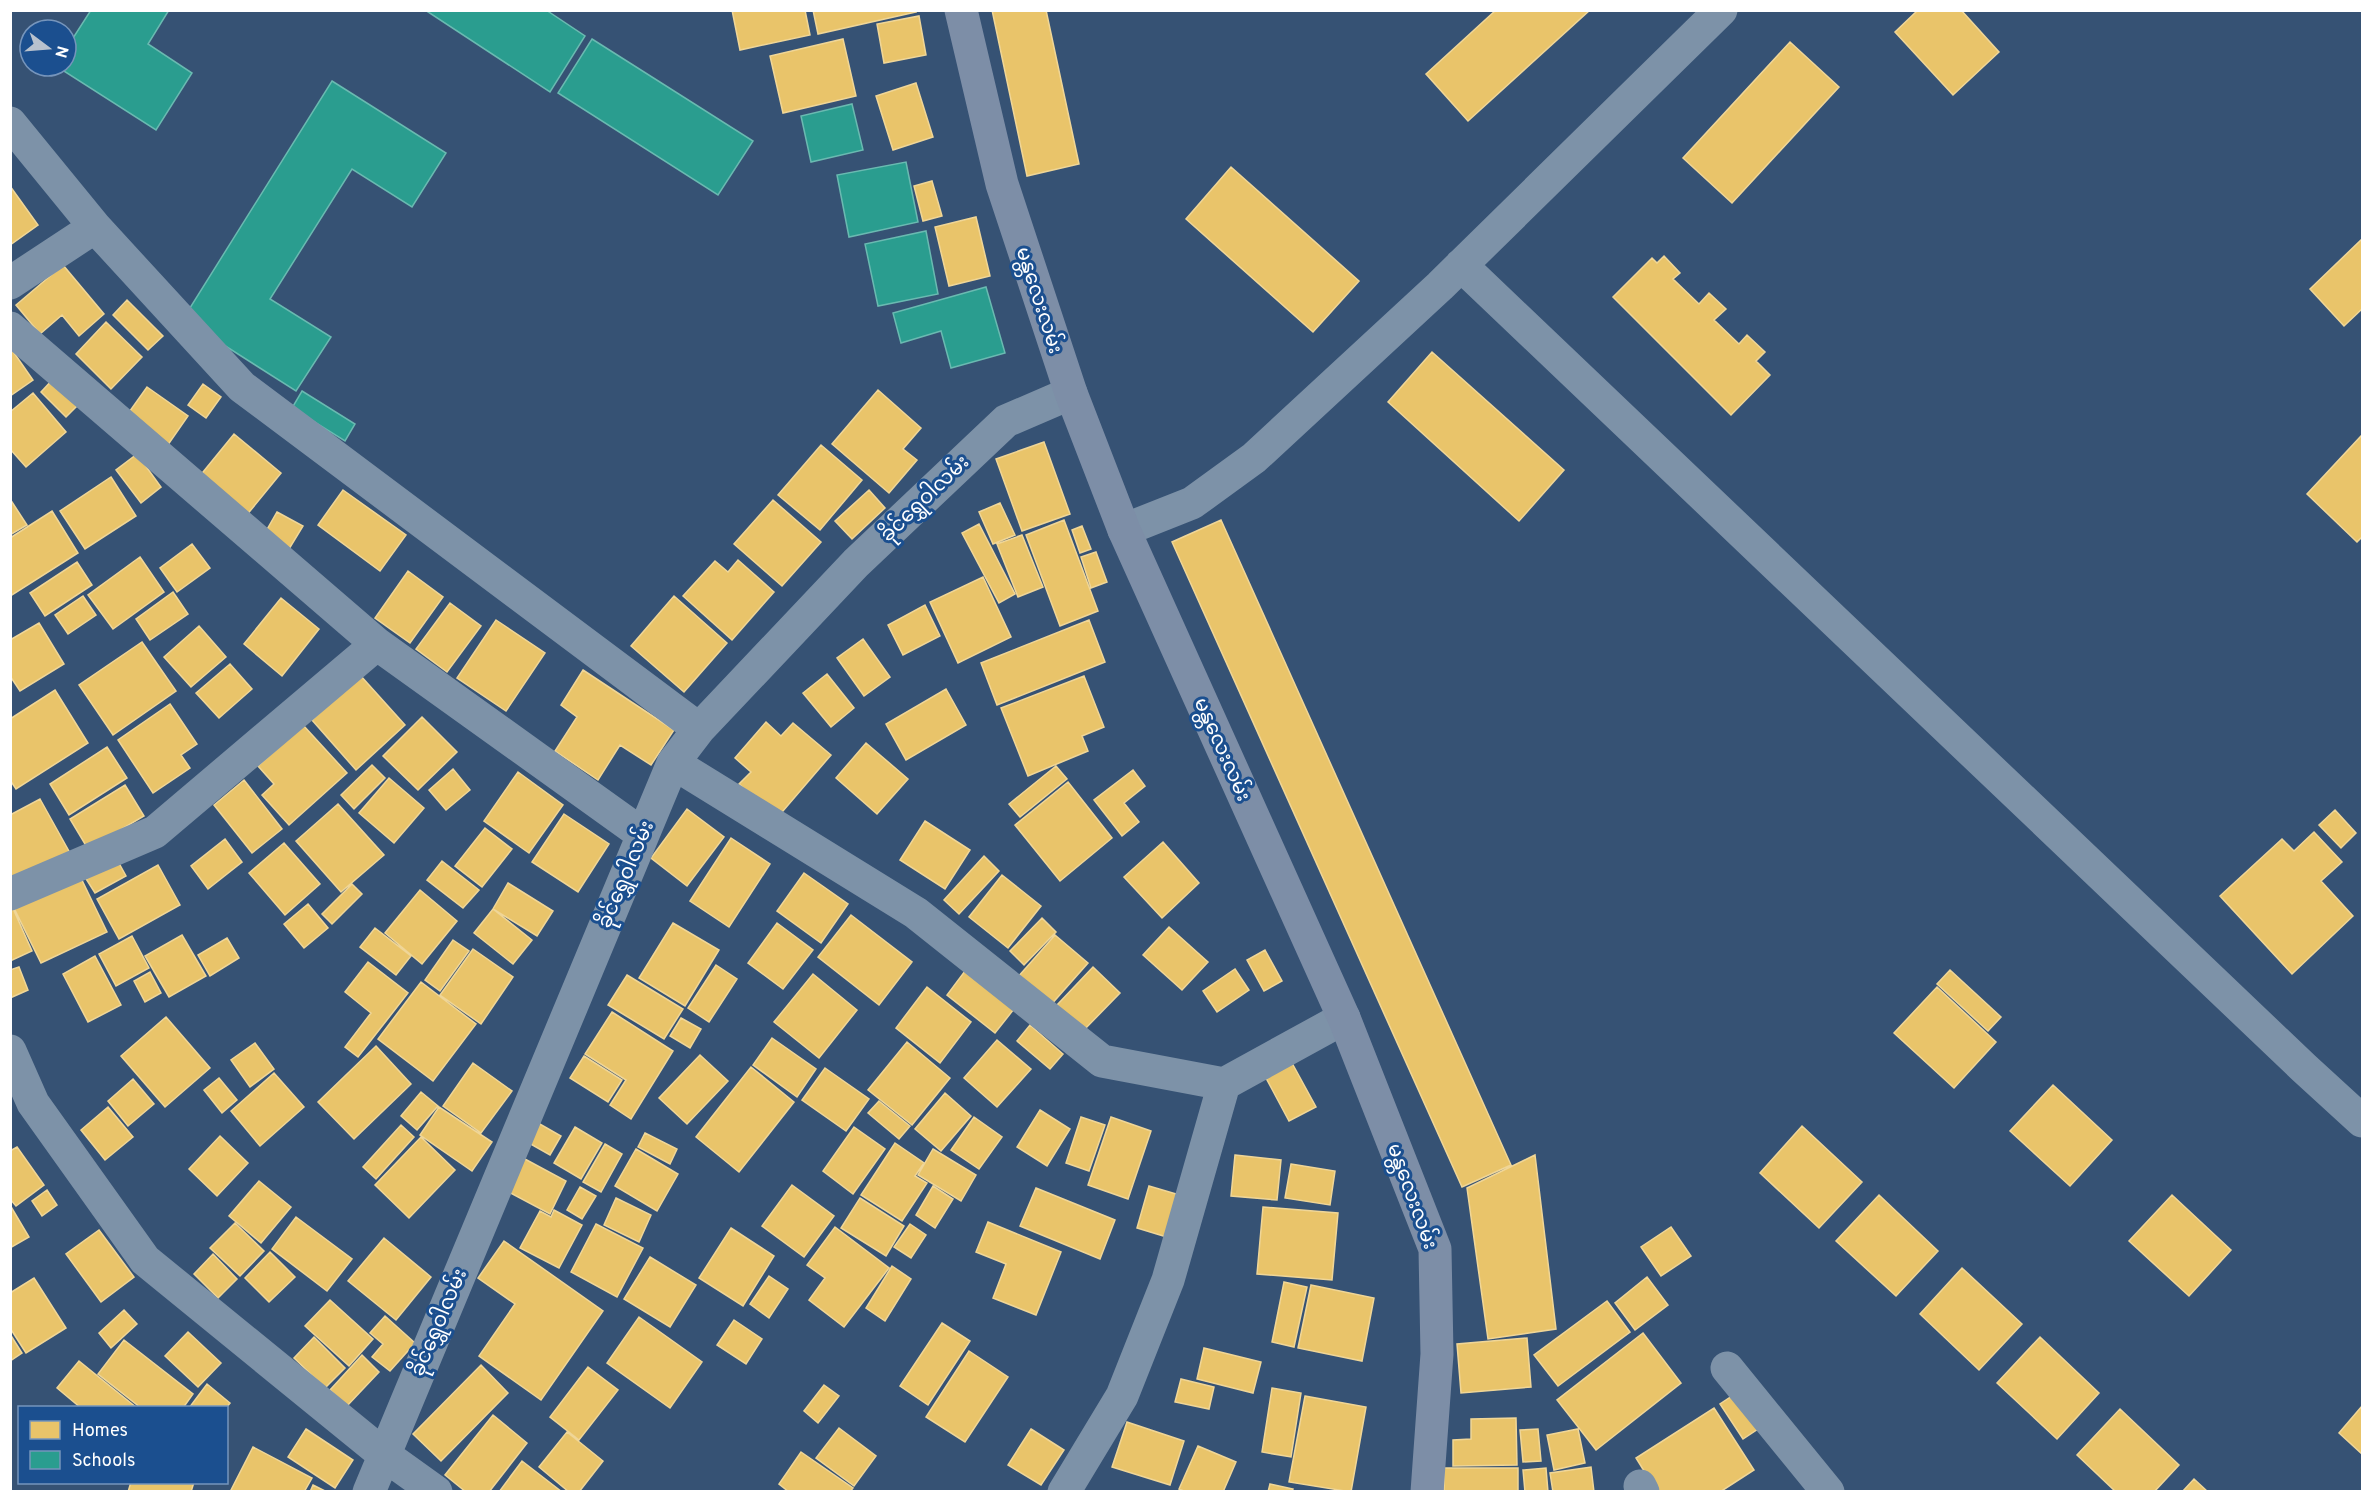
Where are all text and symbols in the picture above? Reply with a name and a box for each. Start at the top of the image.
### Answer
north arrow [18,18,78,78]
text: N [49,43,72,60]
street label: မန္တလေးလမ်း [1008,243,1070,358]
street label: ခိုင်ရွှေဝါလမ်း [873,448,977,550]
street label: မန္တလေးလမ်း [1186,693,1258,806]
street label: ခိုင်ရွှေဝါလမ်း [590,816,663,933]
street label: မန္တလေးလမ်း [1379,1139,1445,1254]
street label: ခိုင်ရွှေဝါလမ်း [403,1264,476,1381]
legend [18,1406,228,1484]
text: Homes [72,1420,128,1443]
text: Schools [72,1450,135,1473]

